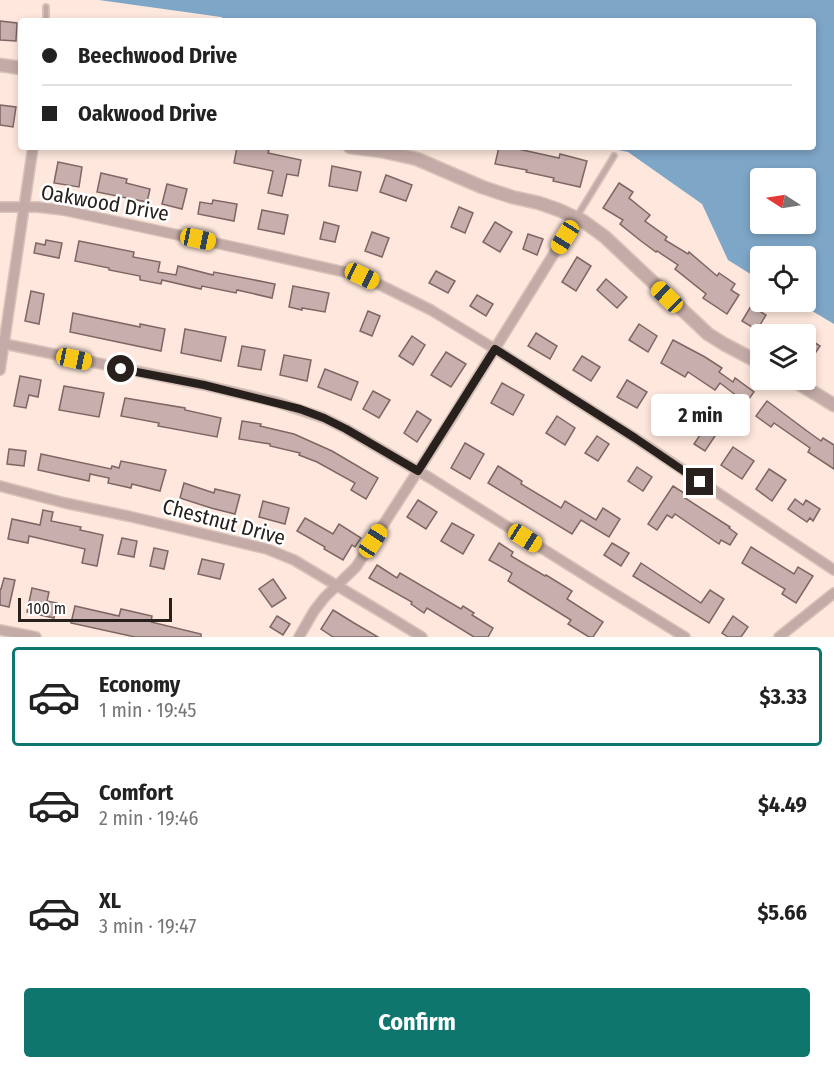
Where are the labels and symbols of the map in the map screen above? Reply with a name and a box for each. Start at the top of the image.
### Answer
north arrow [750,168,816,234]
street label: Oakwood Drive [39,179,171,227]
car [548,217,582,257]
car [179,226,217,252]
car [342,260,382,292]
car [648,278,686,316]
car [55,346,93,372]
route start [107,355,134,382]
callout: 2 min [650,395,750,437]
route end [686,468,713,495]
street label: Chestnut Drive [160,493,288,551]
car [356,521,390,561]
car [505,521,545,555]
scale bar [18,595,172,622]

